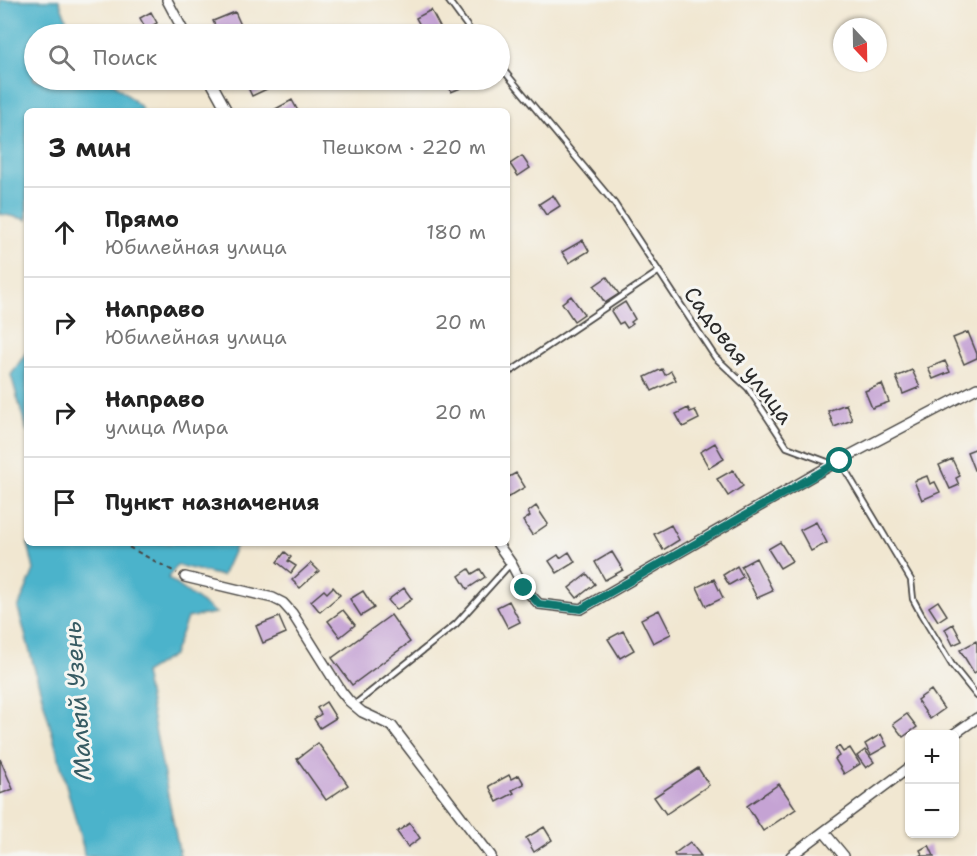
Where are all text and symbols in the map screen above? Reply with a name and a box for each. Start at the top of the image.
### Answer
north arrow [833,18,887,72]
search box [24,24,510,90]
icon: search [45,41,78,74]
text: Поиск [93,43,157,72]
text: 3 мин [48,130,131,165]
text: Пешком · 220 m [323,134,486,160]
text: Прямо [105,205,179,234]
icon: ahead [48,216,81,249]
text: 180 m [426,219,486,245]
text: Юбилейная улица [105,234,287,260]
street label: Садовая улица [677,281,800,430]
text: Направо [105,295,205,324]
icon: right [48,306,81,339]
text: 20 m [435,309,486,335]
text: Юбилейная улица [105,324,287,350]
text: Направо [105,385,205,414]
icon: right [48,396,81,429]
text: 20 m [435,399,486,425]
text: улица Мира [105,414,228,440]
route start [826,447,852,473]
icon: arrive [48,486,81,519]
text: Пункт назначения [105,488,319,517]
route end [510,574,536,600]
water label: Малый Узень [56,620,100,782]
map controls [905,730,959,838]
button: + [905,730,959,784]
button: − [905,784,959,838]

